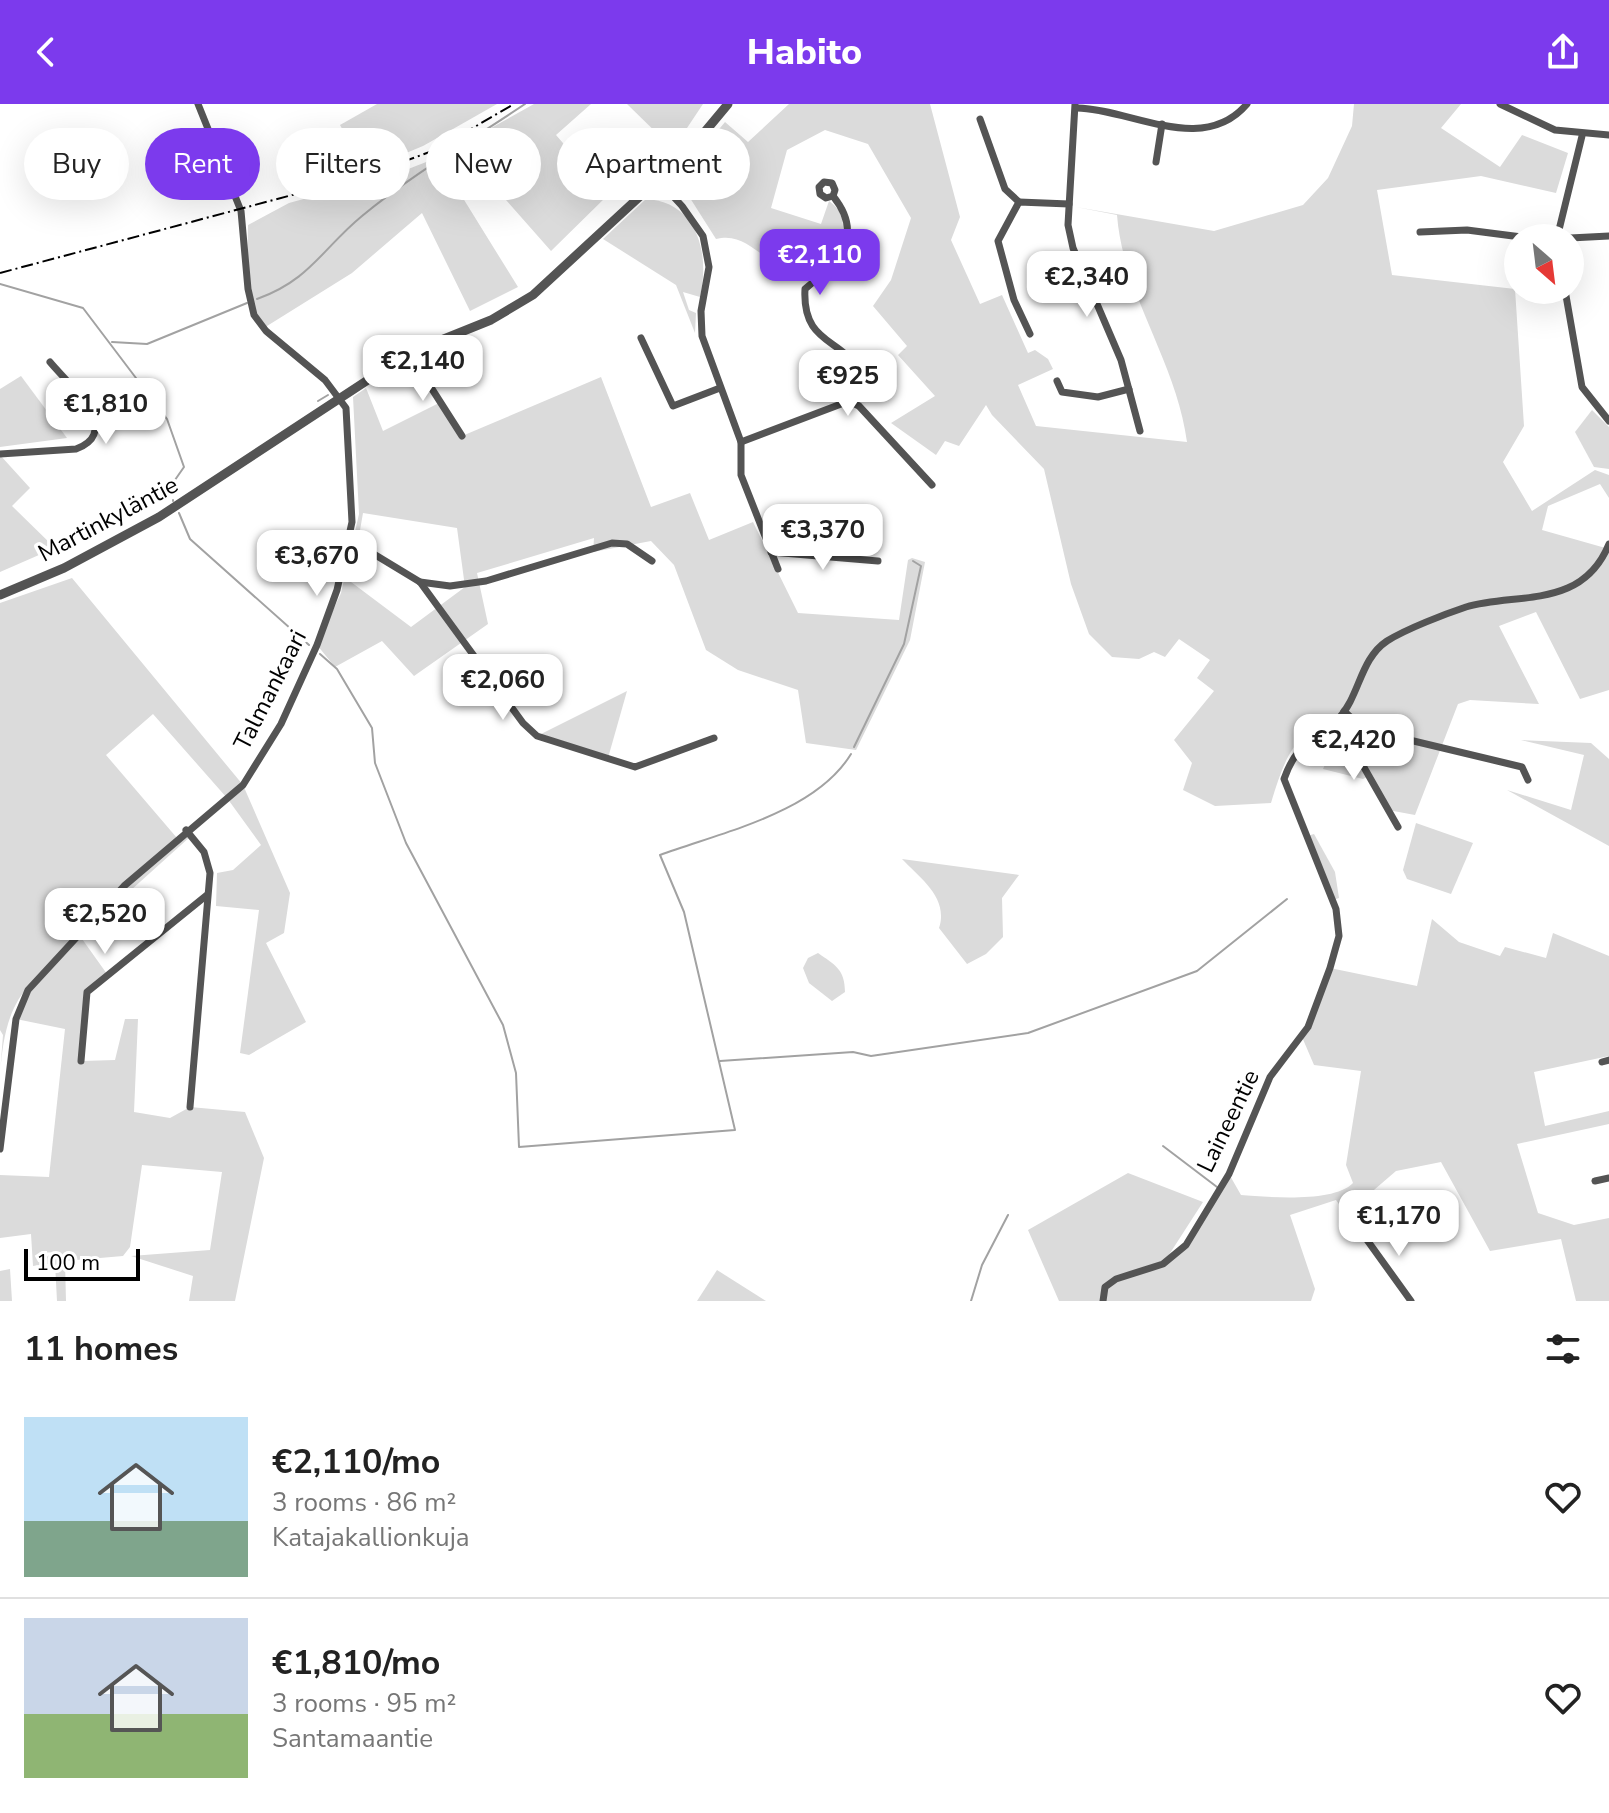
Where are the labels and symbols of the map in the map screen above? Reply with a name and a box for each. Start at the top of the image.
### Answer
north arrow [1504,224,1584,304]
pin: €2,110 [755,229,885,297]
pin: €2,340 [1022,251,1152,319]
pin: €2,140 [358,335,488,403]
pin: €925 [801,350,895,418]
pin: €1,810 [41,378,171,446]
street label: Martinkyläntie [32,469,184,569]
pin: €3,370 [758,504,888,572]
pin: €3,670 [252,530,382,598]
street label: Talmankaari [226,624,314,756]
pin: €2,060 [438,654,568,722]
pin: €2,420 [1289,714,1419,782]
pin: €2,520 [40,888,170,956]
street label: Laineentie [1189,1064,1267,1178]
pin: €1,170 [1334,1190,1464,1258]
scale bar [24,1245,140,1281]

